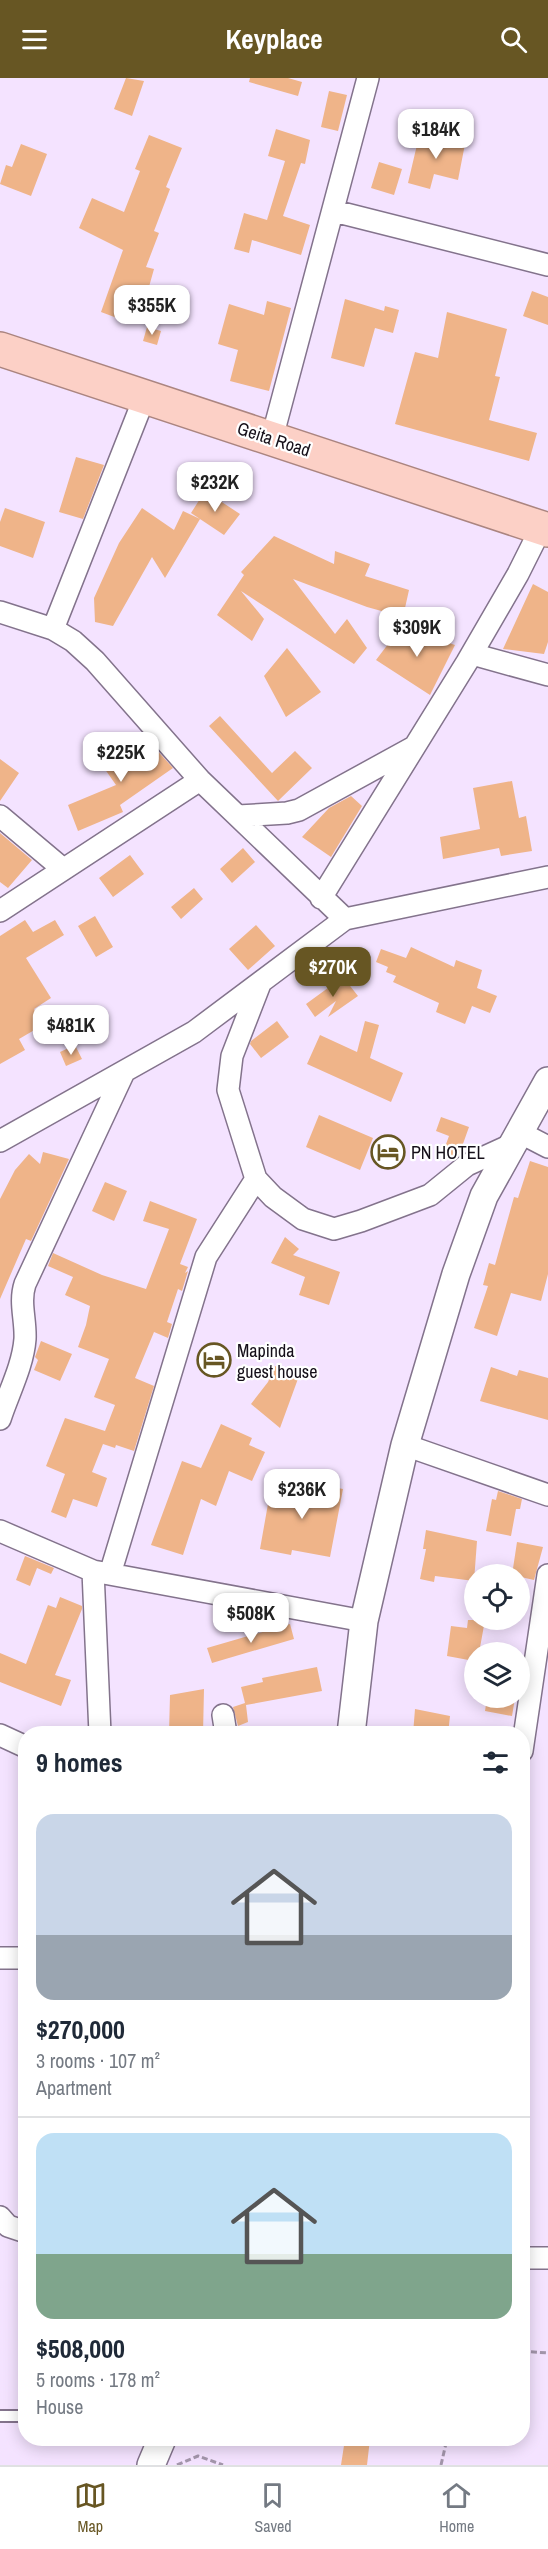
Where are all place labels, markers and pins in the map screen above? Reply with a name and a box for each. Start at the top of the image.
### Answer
pin: $184K [394,109,478,160]
pin: $355K [110,285,194,336]
pin: $232K [173,462,257,513]
pin: $309K [375,607,459,658]
pin: $225K [79,732,163,783]
pin: $270K [291,947,375,998]
pin: $481K [29,1005,113,1056]
hotel icon: PN HOTEL [370,1134,406,1170]
place label: PN HOTEL [411,1140,485,1165]
place label: Mapinda guest house [237,1338,317,1384]
hotel icon: Mapinda guest house [196,1342,232,1378]
pin: $236K [260,1469,344,1520]
pin: $508K [209,1593,293,1644]

